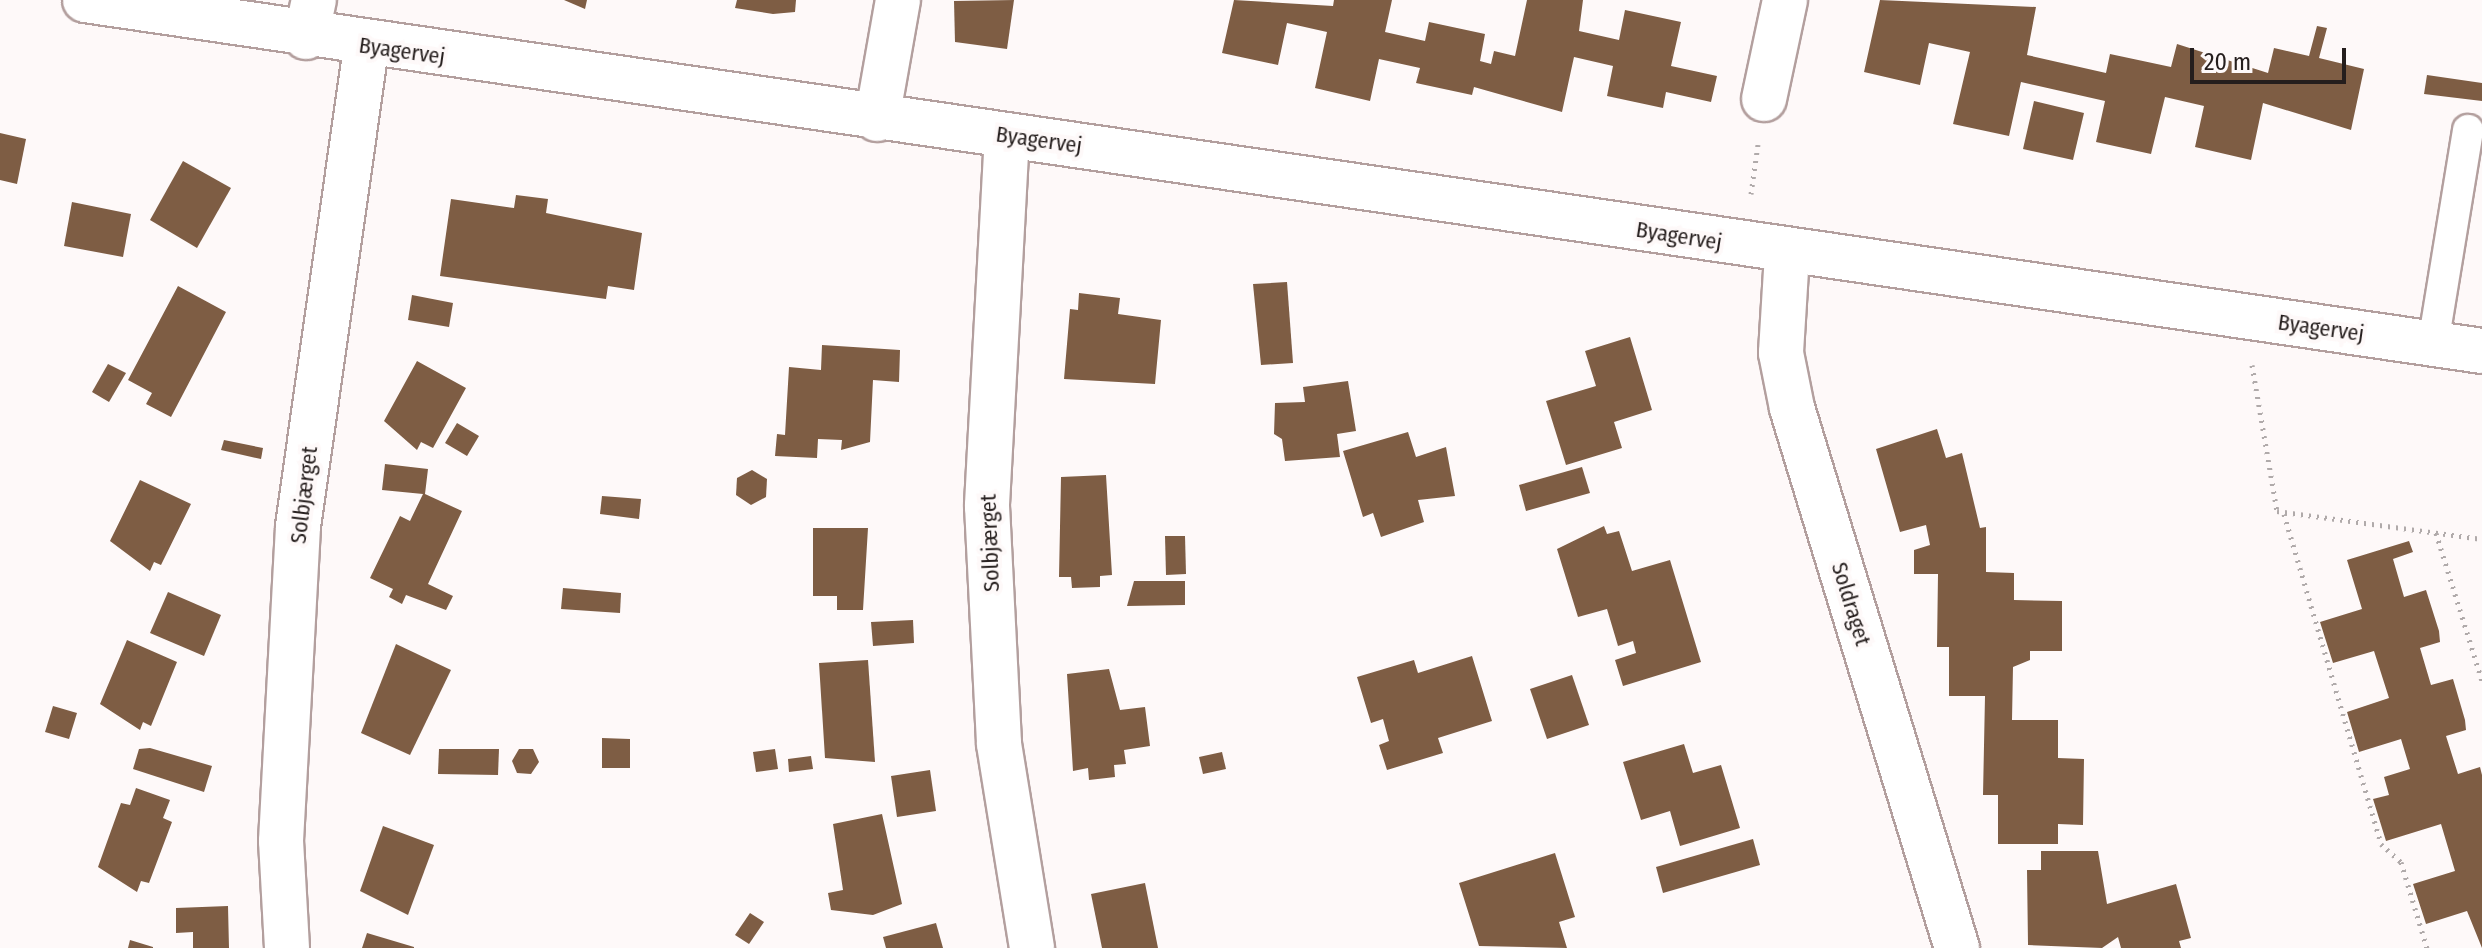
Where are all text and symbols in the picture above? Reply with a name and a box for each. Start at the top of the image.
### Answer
street label: Byagervej [357,32,447,70]
scale bar [2194,32,2350,82]
text: 20 m [2204,48,2251,76]
street label: Byagervej [994,121,1084,159]
street label: Byagervej [1634,216,1724,256]
street label: Byagervej [2276,309,2366,347]
street label: Solbjærget [285,445,323,545]
street label: Solbjærget [975,494,1005,592]
street label: Soldraget [1826,559,1876,649]

